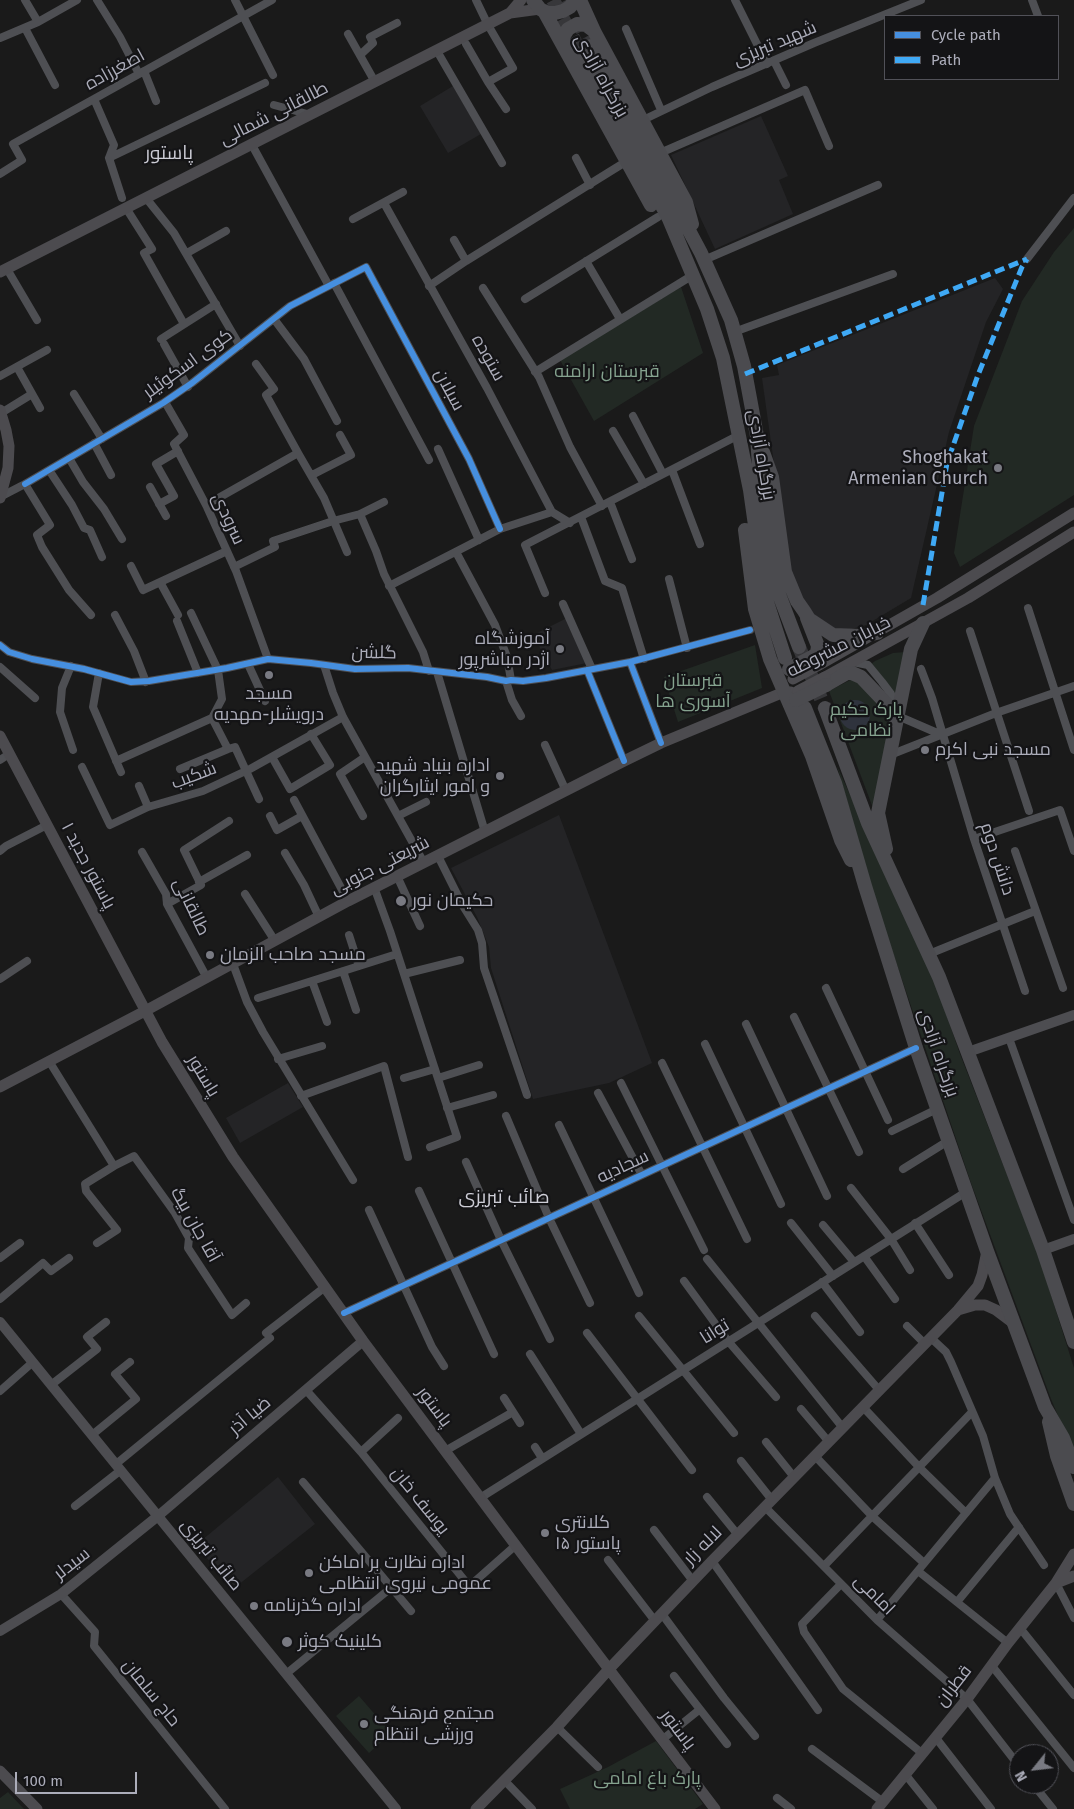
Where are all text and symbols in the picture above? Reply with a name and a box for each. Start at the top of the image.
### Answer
legend [884,15,1059,80]
street label: شهید تبریزی [730,17,820,71]
text: Cycle path [931,26,1001,44]
street label: بزرگراه آزادی [569,31,633,121]
street label: اصغرزاده [81,45,149,95]
text: Path [931,51,961,69]
street label: طالقانی شمالی [216,77,332,151]
district label: پاستور [145,143,193,165]
street label: کوی اسکوئیلر [139,324,237,404]
street label: ستوده [466,331,510,385]
park label: قبرستان ارامنه [554,361,660,383]
street label: سبلان [429,365,469,415]
street label: بزرگراه آزادی [742,408,780,502]
place label: Shoghakat Armenian Church [848,447,988,489]
marker: Shoghakat Armenian Church [992,462,1004,474]
street label: سرودی [207,490,249,548]
street label: خیابان مشروطه [784,612,894,682]
place label: آموزشگاه اژدر مباشرپور [459,628,550,670]
street label: گلشن [351,642,397,664]
marker: آموزشگاه اژدر مباشرپور [554,643,566,655]
marker: مسجد درویشلر-مهدیه [263,669,275,681]
park label: قبرستان آسوری ها [655,670,731,712]
place label: مسجد درویشلر-مهدیه [214,683,324,726]
park label: پارک حکیم نظامی [830,699,902,742]
place label: مسجد نبی اکرم [935,739,1051,761]
marker: مسجد نبی اکرم [919,744,931,756]
place label: اداره بنیاد شهید و امور ایثارگران [376,755,490,798]
street label: شکیب [168,758,220,794]
marker: اداره بنیاد شهید و امور ایثارگران [494,770,506,782]
street label: پاستور جدید ۱ [56,819,120,913]
street label: دانش دوم [975,820,1019,898]
street label: شریعتی جنوبی [327,832,433,900]
street label: طالقانی [168,875,214,939]
place label: حکیمان نور [412,890,493,912]
marker: حکیمان نور [394,894,408,908]
place label: مسجد صاحب الزمان [220,944,366,966]
marker: مسجد صاحب الزمان [204,949,216,961]
street label: بزرگراه آزادی [913,1006,963,1100]
street label: پاستور [182,1051,224,1101]
street label: سجادیه [594,1146,652,1188]
street label: آقا جان بیگ [166,1184,224,1266]
district label: صائب تبریزی [459,1187,549,1209]
street label: توانا [696,1315,734,1349]
street label: پاستور [412,1382,456,1432]
street label: ضیا آذر [225,1392,275,1440]
street label: یوسف خان [386,1463,454,1539]
place label: کلانتری ۱۵ پاستور [555,1512,621,1555]
street label: صائب تبریزی [175,1515,247,1595]
street label: لاله زار [679,1522,727,1570]
marker: کلانتری ۱۵ پاستور [539,1527,551,1539]
street label: سیدلر [50,1543,94,1585]
place label: اداره نظارت بر اماکن عمومی نیروی انتظامی [319,1552,492,1595]
marker: اداره نظارت بر اماکن عمومی نیروی انتظامی [303,1567,315,1579]
street label: امامی [849,1570,899,1620]
place label: اداره گذرنامه [264,1595,361,1617]
marker: اداره گذرنامه [248,1600,260,1612]
place label: کلینیک کوثر [298,1631,382,1653]
marker: کلینیک کوثر [280,1635,294,1649]
street label: حاج سلمان [117,1655,185,1731]
street label: قطران [931,1661,977,1711]
place label: مجتمع فرهنگی ورزشی انتظام [374,1703,495,1746]
street label: پاستور [656,1705,700,1755]
marker: مجتمع فرهنگی ورزشی انتظام [358,1718,370,1730]
north arrow [1009,1744,1059,1794]
scale bar [18,1762,140,1794]
park label: پارک باغ امامی [593,1768,701,1790]
text: N [1012,1768,1031,1784]
text: 100 m [23,1772,63,1790]

